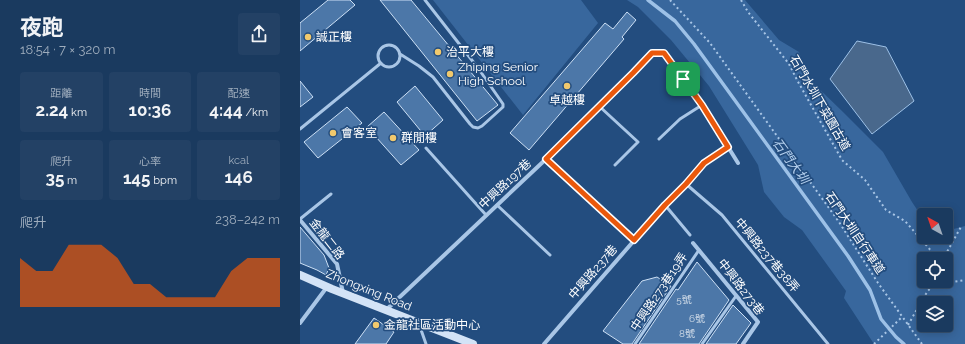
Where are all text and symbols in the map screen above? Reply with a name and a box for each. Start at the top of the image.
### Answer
button: share [238,13,280,55]
text: 夜跑 [20,14,64,40]
place label: 誠正樓 [316,30,352,44]
marker: 誠正樓 [303,32,313,42]
text: 18:54 · 7 × 320 m [20,42,115,57]
place label: 治平大樓 [446,45,494,59]
marker: 治平大樓 [433,47,443,57]
street label: 石門水圳下菜園古道 [787,53,853,153]
place label: Zhiping Senior High School [458,60,539,88]
pin [666,62,700,96]
icon: arrive [672,68,694,90]
marker: Zhiping Senior High School [445,69,455,79]
marker: 卓越樓 [562,81,572,91]
text: 距離 [50,87,72,100]
text: 時間 [139,87,161,100]
text: 配速 [228,87,250,100]
place label: 卓越樓 [549,93,585,107]
text: 2.24 [36,100,68,120]
text: 10:36 [129,100,171,120]
text: 4:44 [209,100,243,120]
text: km [68,106,87,119]
text: /km [243,106,268,119]
place label: 會客室 [341,126,377,140]
marker: 會客室 [328,128,338,138]
place label: 群閒樓 [401,131,437,145]
marker: 群閒樓 [388,133,398,143]
water label: 石門大圳 [770,136,814,188]
text: kcal [228,154,249,167]
text: 爬升 [50,155,72,168]
text: 心率 [139,155,161,168]
street label: 中興路197巷 [476,156,534,212]
text: 146 [224,167,253,187]
text: 35 [45,168,64,188]
text: 145 [123,168,151,188]
text: m [64,174,77,187]
text: bpm [151,174,177,187]
street label: 石門大圳自行車道 [822,189,888,277]
north arrow [917,208,953,244]
map controls [917,208,953,332]
text: 238–242 m [215,212,280,227]
text: 爬升 [20,215,46,230]
street label: 中興路237巷38弄 [732,215,802,295]
street label: 金龍二路 [307,216,347,262]
street label: 中興路237巷 [566,242,620,302]
street label: 中興路273巷19弄 [628,250,690,334]
button: locate [917,252,953,288]
street label: 中興路273巷 [715,256,767,318]
street label: Zhongxing Road [324,266,414,314]
house number: 5號 [676,294,692,305]
button: layers [917,296,953,332]
house number: 6號 [689,313,705,324]
place label: 金龍社區活動中心 [384,318,480,332]
marker: 金龍社區活動中心 [371,320,381,330]
house number: 8號 [679,328,695,339]

